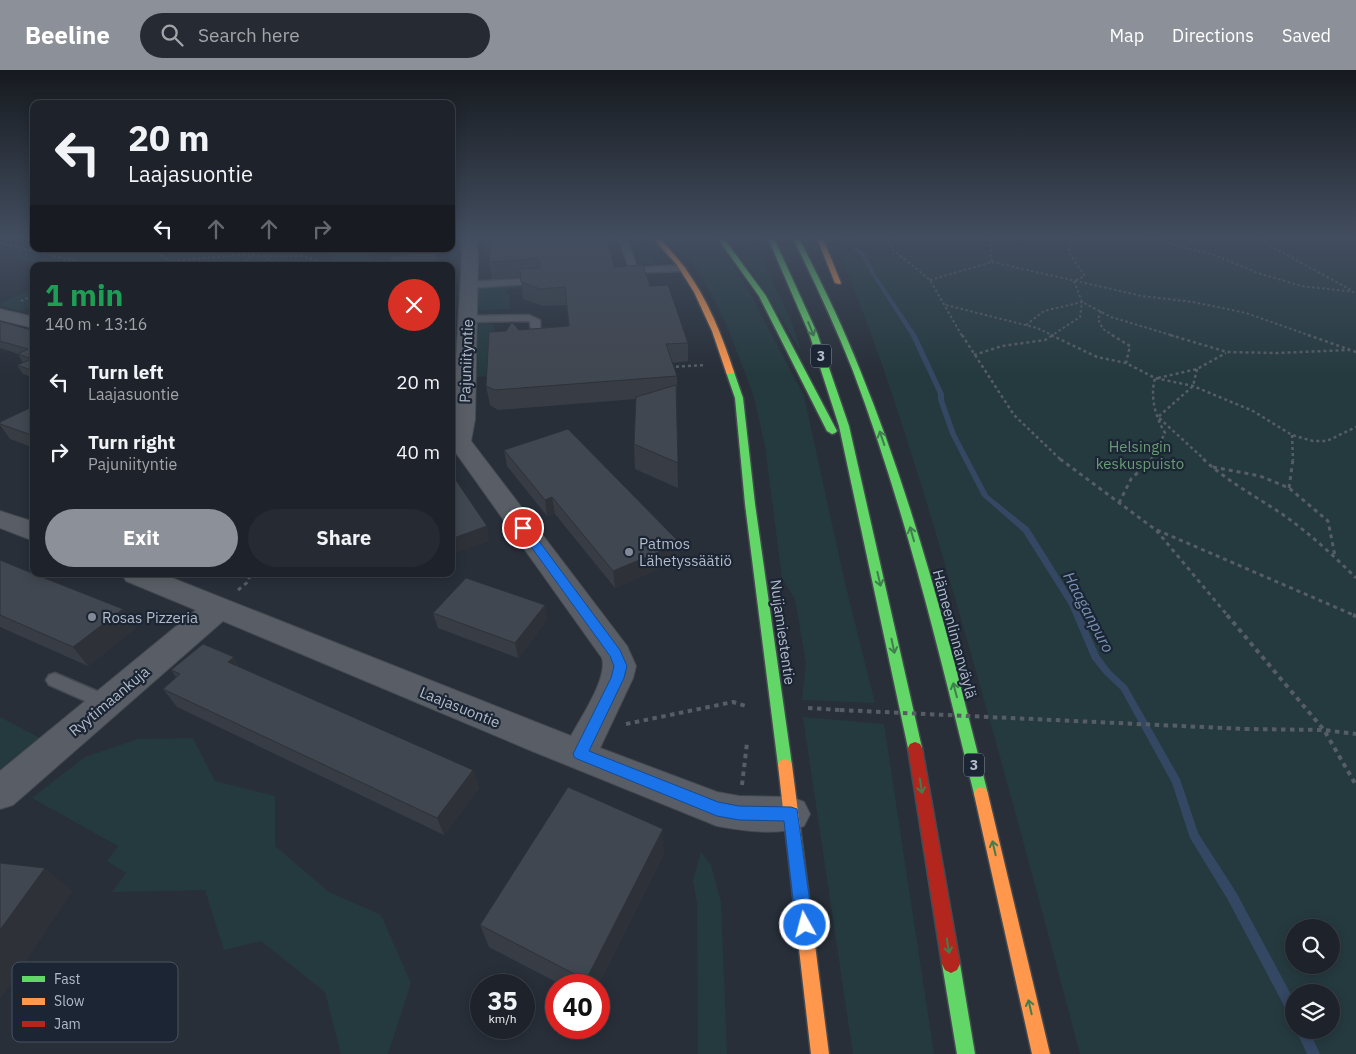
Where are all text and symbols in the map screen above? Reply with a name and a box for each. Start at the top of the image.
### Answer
search box [140,13,490,58]
text: Beeline [25,19,110,51]
icon: search [158,21,186,49]
text: Search here [198,23,300,47]
text: Map [1109,24,1144,47]
text: Directions [1172,24,1254,47]
text: Saved [1282,24,1331,47]
text: 20 m [128,115,210,161]
icon: left [45,120,110,185]
text: Laajasuontie [128,159,253,188]
icon: left [149,215,177,243]
icon: ahead [202,215,230,243]
icon: ahead [255,215,283,243]
icon: right [308,215,336,243]
text: 1 min [45,275,123,314]
button: close [388,279,440,331]
text: 140 m · 13:16 [45,314,147,334]
street label: Pajuniityntie [455,319,477,403]
one-way arrow [807,321,816,336]
road number: 3 [811,344,831,368]
text: Turn left [88,360,164,384]
icon: left [45,368,73,396]
text: 20 m [396,370,440,394]
text: Laajasuontie [88,384,179,404]
text: Turn right [88,430,175,454]
one-way arrow [876,430,886,446]
park label: Helsingin keskuspuisto [1096,437,1184,473]
icon: right [45,438,73,466]
text: 40 m [396,440,440,464]
text: Pajuniityntie [88,454,177,474]
pin [502,507,544,549]
button: Exit [45,509,238,567]
button: Share [248,509,440,567]
icon: arrive [509,514,537,542]
one-way arrow [906,526,916,542]
place label: Patmos Lähetyssäätiö [639,534,732,570]
marker: Patmos Lähetyssäätiö [623,546,635,558]
street label: Hämeenlinnanväylä [929,567,981,701]
water label: Haaganpuro [1059,568,1119,656]
one-way arrow [875,571,884,587]
street label: Nuijamiestentie [766,578,800,686]
place label: Rosas Pizzeria [102,608,198,627]
marker: Rosas Pizzeria [86,611,98,623]
one-way arrow [889,638,899,654]
street label: Ryytimaankuja [65,662,153,740]
street label: Laajasuontie [417,682,503,732]
one-way arrow [950,683,959,699]
road number: 3 [964,754,984,776]
one-way arrow [917,777,927,793]
one-way arrow [988,841,998,857]
position arrow [778,898,830,950]
map controls [1285,919,1340,1039]
button: search [1285,919,1340,974]
one-way arrow [943,938,953,954]
legend [12,962,178,1042]
text: Fast [54,970,80,988]
speed limit sign: 40 [545,974,610,1039]
text: 35 [487,984,518,1017]
button: layers [1285,984,1340,1039]
text: Slow [54,992,85,1010]
one-way arrow [1025,999,1034,1015]
text: km/h [488,1011,517,1026]
text: Jam [54,1015,81,1033]

